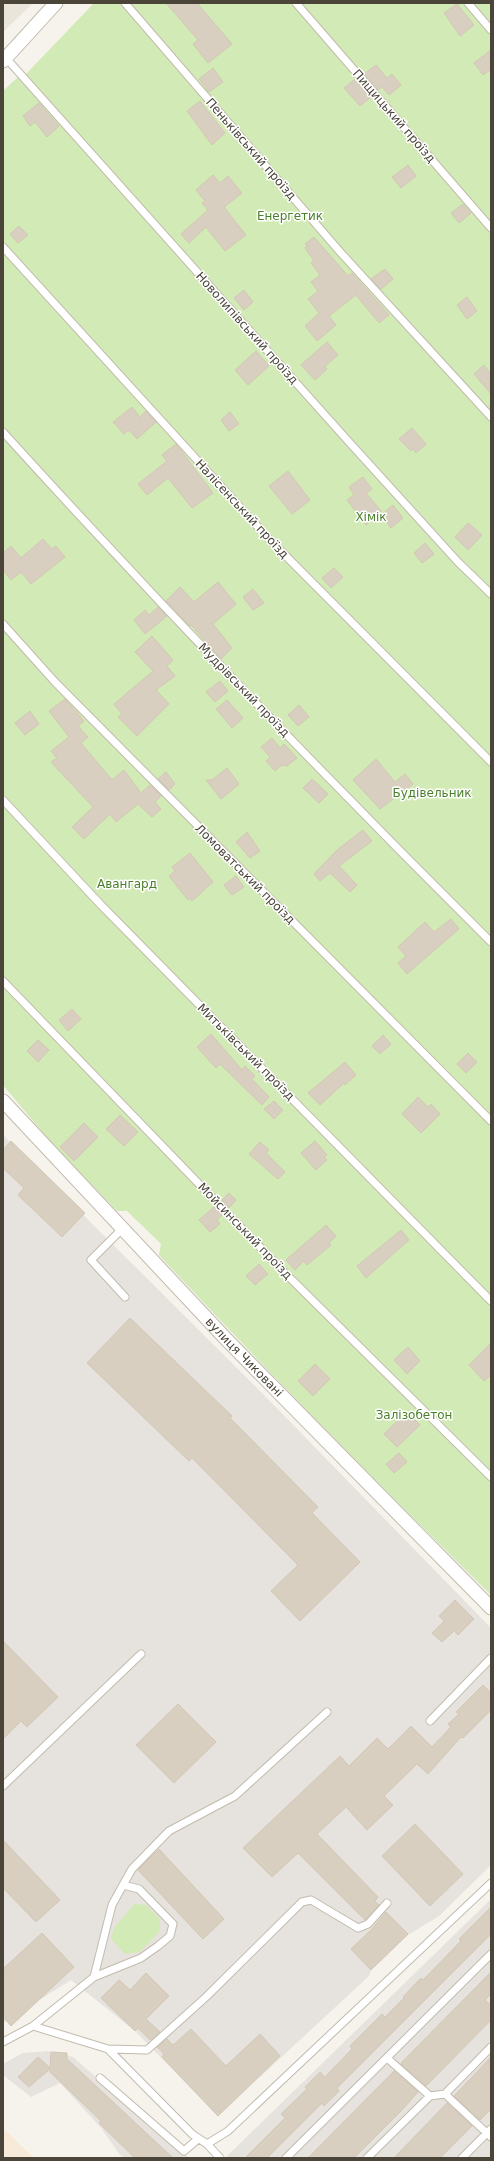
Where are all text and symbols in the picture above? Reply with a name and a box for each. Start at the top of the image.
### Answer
street label: Пищицький проїзд [350,67,438,165]
street label: Пеньківський проїзд [203,95,299,203]
park label: Енергетик [257,209,323,223]
street label: Новолипівський проїзд [193,269,301,387]
street label: Налісенський проїзд [192,457,292,561]
park label: Хімік [355,510,387,524]
street label: Мудрівський проїзд [196,640,292,740]
park label: Будівельник [392,786,472,800]
street label: Ломоватський проїзд [192,821,298,927]
park label: Авангард [97,877,157,891]
street label: Митьківський проїзд [195,1001,297,1103]
street label: Мойсинський проїзд [195,1180,295,1282]
street label: вулиця Чиковані [203,1315,286,1400]
park label: Залізобетон [376,1408,452,1422]

